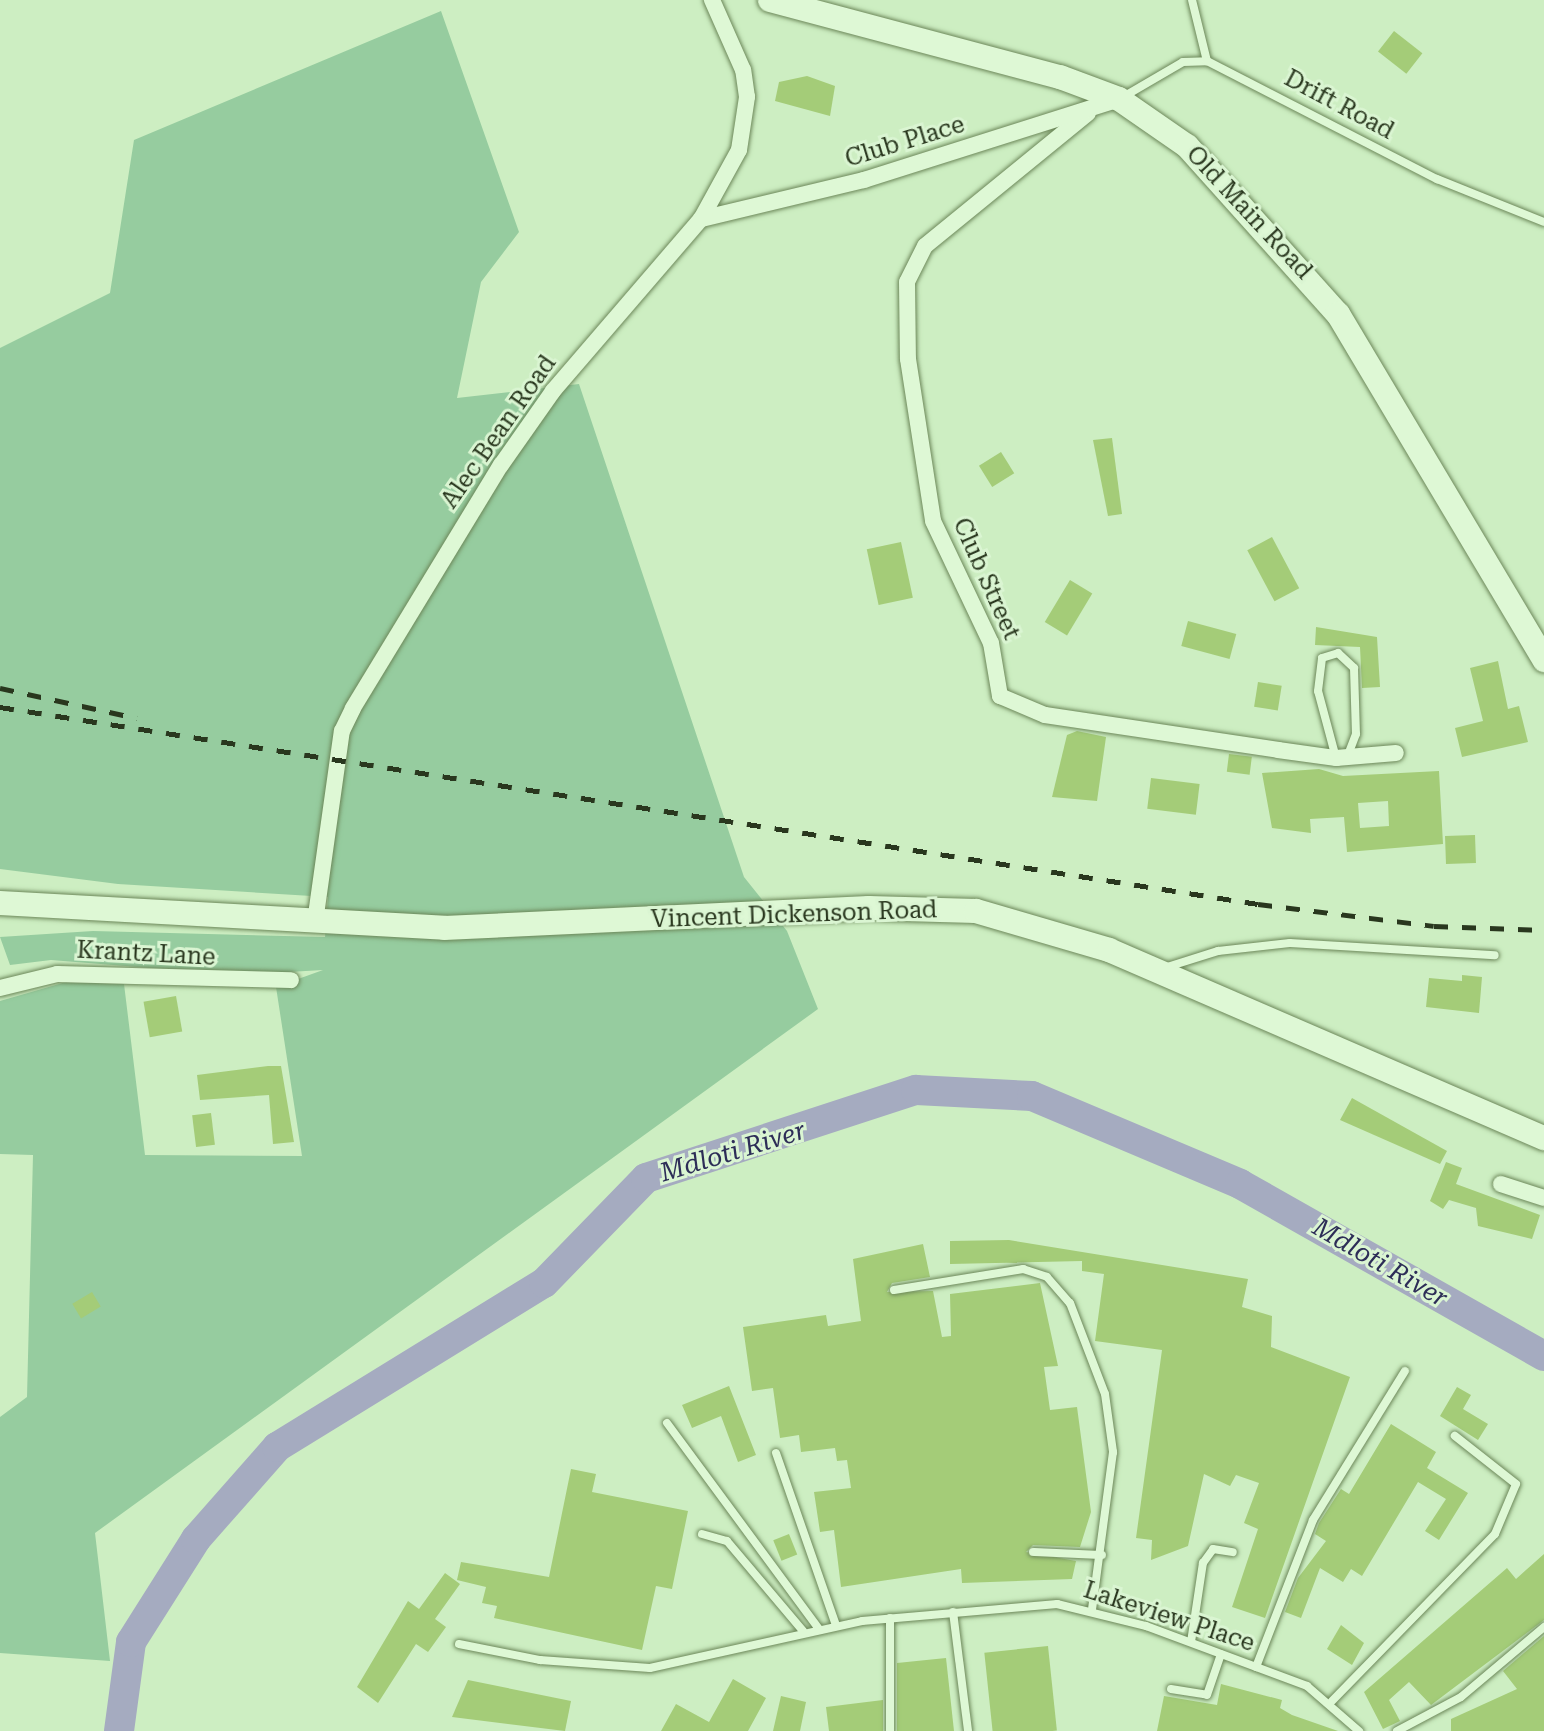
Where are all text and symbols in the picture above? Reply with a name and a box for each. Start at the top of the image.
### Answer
street label: Drift Road [1279,64,1399,146]
street label: Club Place [842,110,968,174]
street label: Old Main Road [1180,140,1318,286]
street label: Alec Bean Road [436,350,562,514]
street label: Club Street [946,514,1026,644]
street label: Vincent Dickenson Road [650,896,938,934]
street label: Krantz Lane [76,936,216,972]
water label: Mdloti River [656,1115,810,1189]
water label: Mdloti River [1307,1212,1453,1314]
street label: Lakeview Place [1080,1576,1258,1658]

